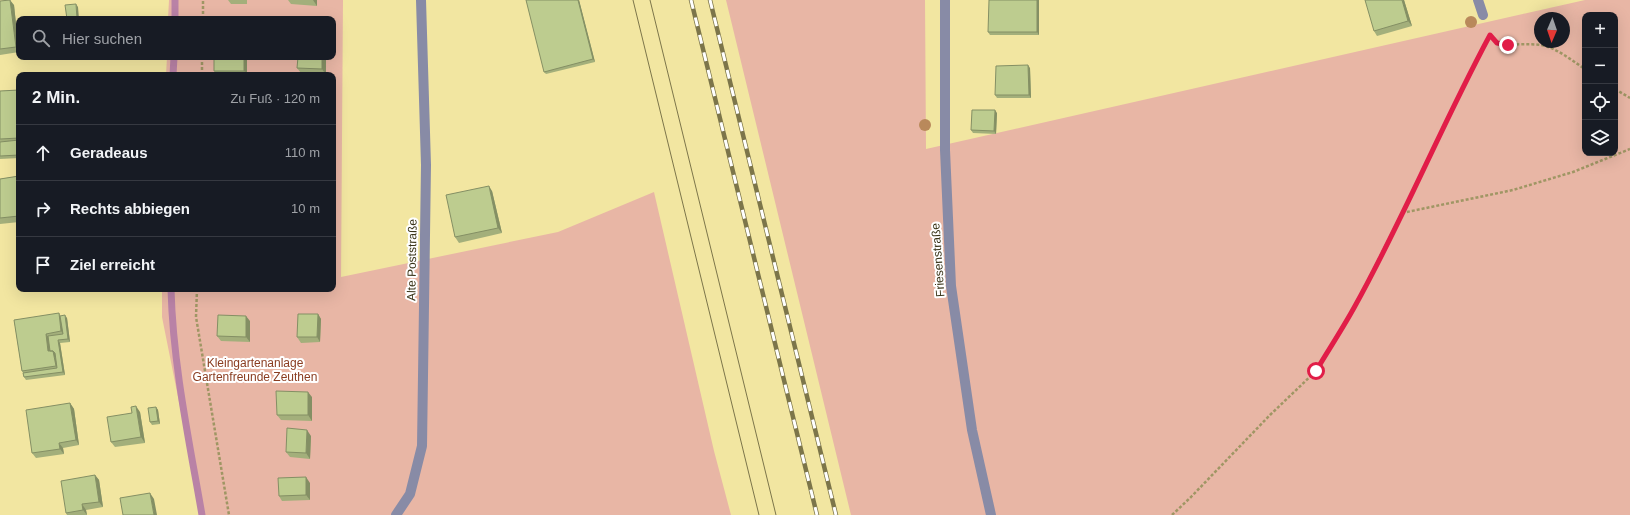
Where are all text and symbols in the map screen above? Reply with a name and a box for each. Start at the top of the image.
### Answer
north arrow [1534,12,1570,48]
map controls [1582,12,1618,156]
button: + [1582,12,1618,48]
search box [16,16,336,60]
icon: search [30,27,52,49]
text: Hier suchen [62,30,142,47]
route end [1499,36,1517,54]
button: − [1582,48,1618,84]
button: locate [1582,84,1618,120]
text: 2 Min. [32,88,80,107]
text: Zu Fuß · 120 m [230,91,320,106]
button: layers [1582,120,1618,156]
icon: ahead [32,142,54,164]
text: Geradeaus [70,144,148,161]
text: 110 m [285,145,320,160]
icon: right [32,198,54,220]
text: Rechts abbiegen [70,200,190,217]
text: 10 m [291,201,320,216]
street label: Alte Poststraße [404,219,420,301]
street label: Friesenstraße [928,222,948,297]
icon: arrive [32,254,54,276]
text: Ziel erreicht [70,256,155,273]
park label: Kleingartenanlage Gartenfreunde Zeuthen [193,356,317,384]
route start [1307,362,1325,380]

